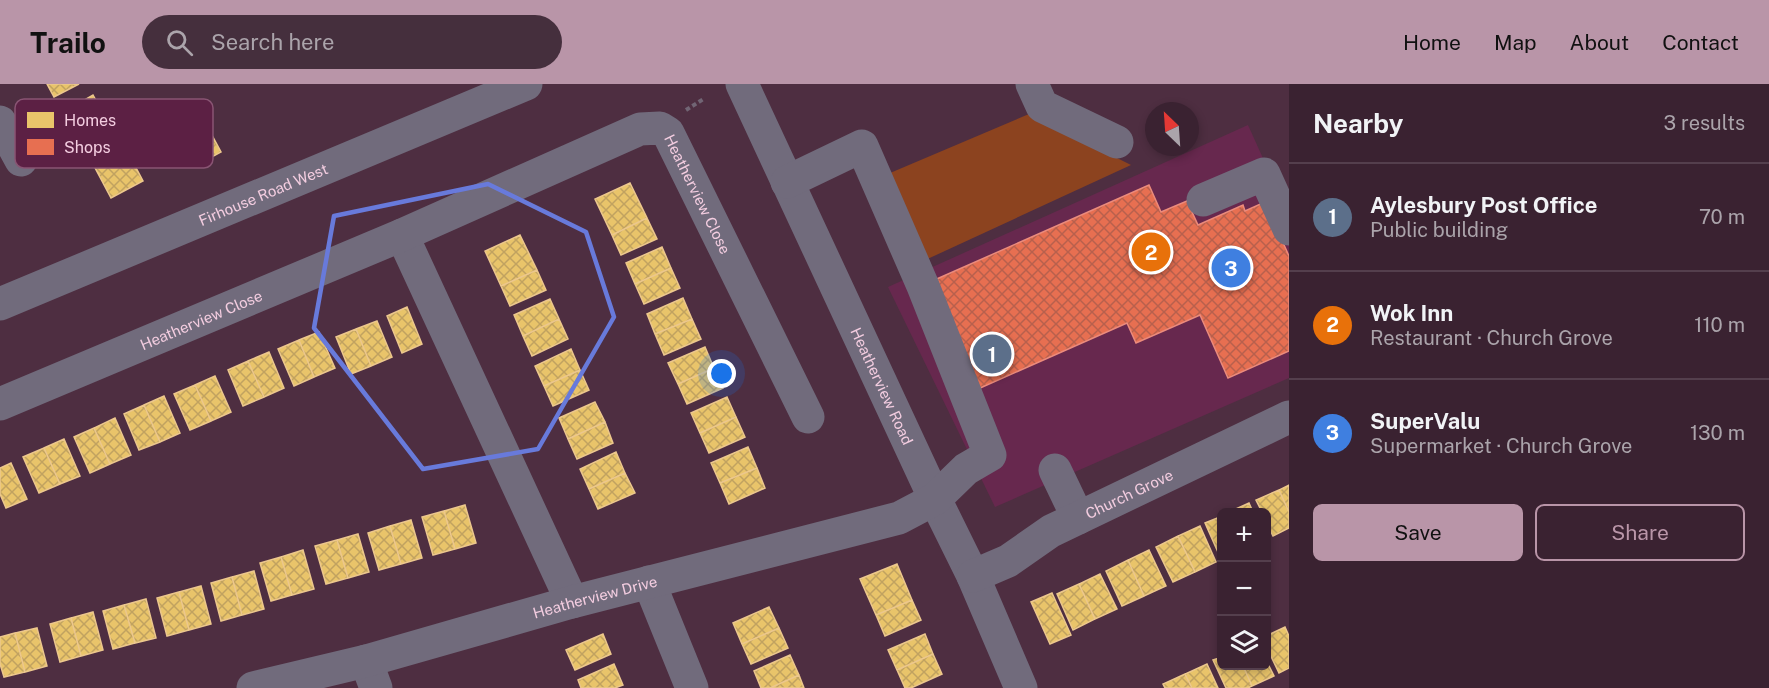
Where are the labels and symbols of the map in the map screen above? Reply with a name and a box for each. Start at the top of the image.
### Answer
legend [15,99,213,168]
north arrow [1145,102,1199,156]
text: Homes [64,111,116,130]
street label: Heatherview Close [661,131,735,256]
text: Shops [64,138,111,157]
street label: Firhouse Road West [196,159,330,229]
pin: 2 [1132,230,1170,274]
pin: 3 [1212,246,1250,291]
street label: Heatherview Close [137,286,265,353]
street label: Heatherview Road [848,325,917,447]
pin: 1 [972,332,1012,376]
your location [707,359,736,388]
street label: Church Grove [1083,465,1175,522]
street label: Heatherview Drive [531,572,659,621]

